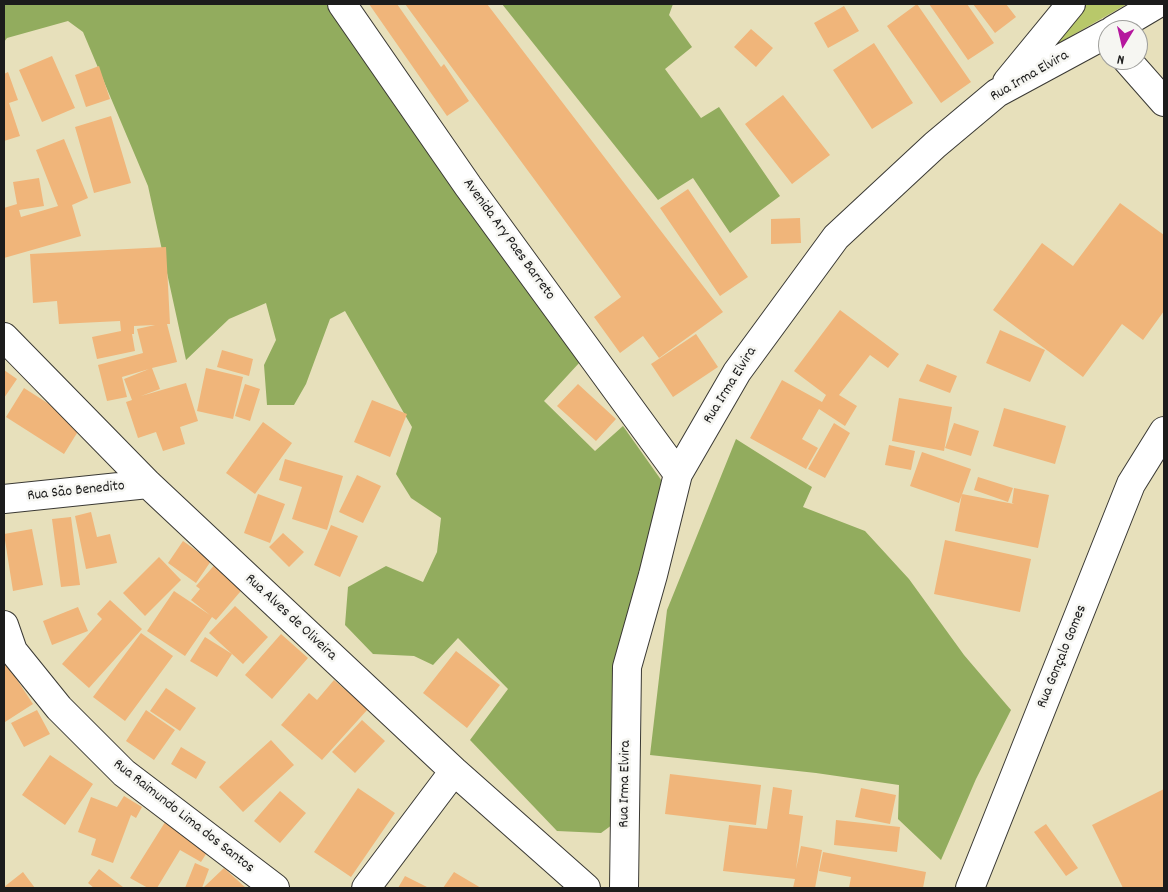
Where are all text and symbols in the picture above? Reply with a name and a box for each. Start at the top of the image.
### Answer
north arrow [1098,20,1148,70]
street label: Rua Irma Elvira [988,47,1072,107]
text: N [1116,48,1126,69]
street label: Avenida Ary Paes Barreto [458,176,558,304]
street label: Rua Irma Elvira [700,344,762,428]
street label: Rua São Benedito [26,478,126,506]
street label: Rua Alves de Oliveira [240,571,340,665]
street label: Rua Gonçalo Gomes [1034,603,1092,711]
street label: Rua Irma Elvira [616,740,636,828]
street label: Rua Raimundo Lima dos Santos [109,756,257,878]

